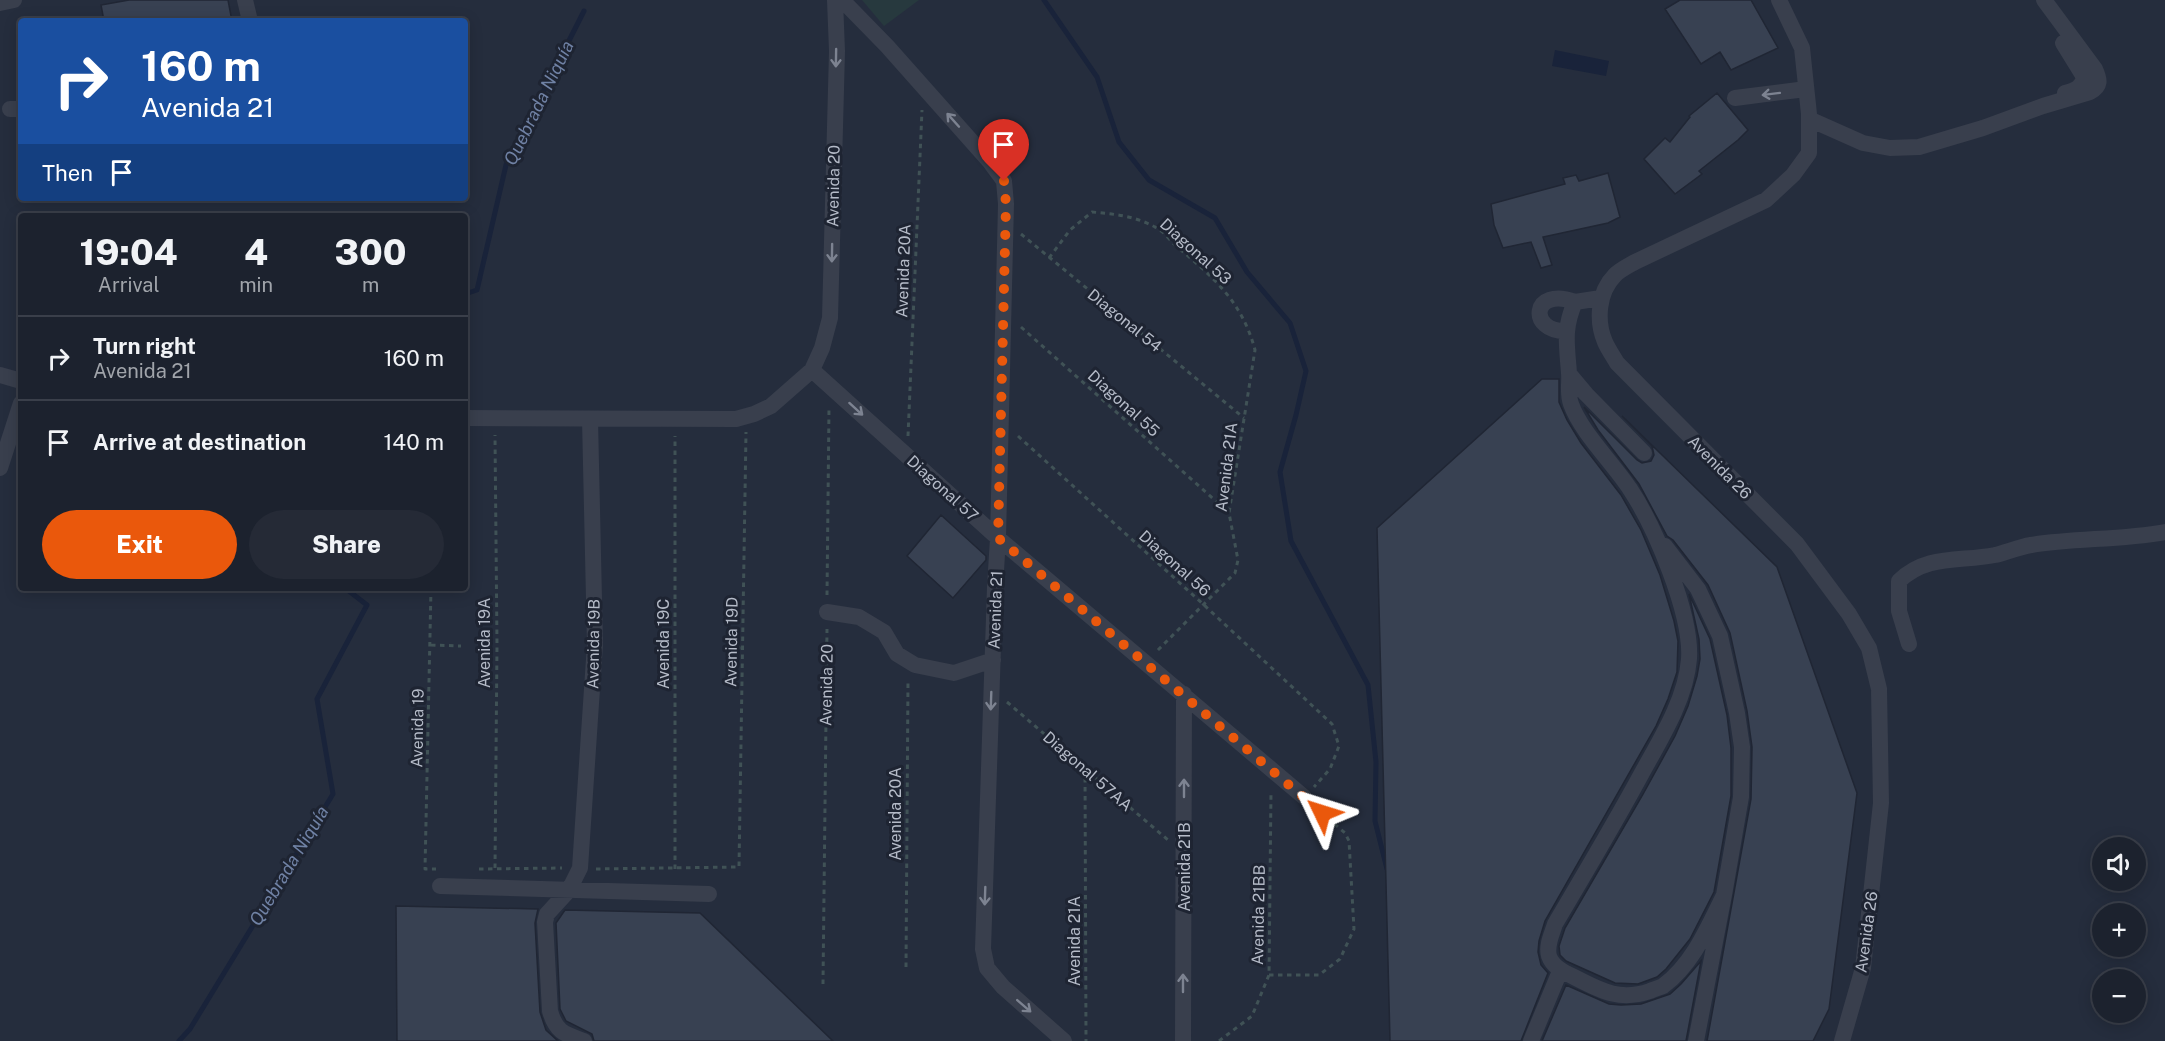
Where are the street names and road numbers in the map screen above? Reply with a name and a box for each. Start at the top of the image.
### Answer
street label: Avenida 20 [823,145,844,227]
street label: Diagonal 53 [1156,214,1235,288]
street label: Avenida 20A [892,224,915,318]
street label: Diagonal 54 [1084,285,1166,356]
street label: Diagonal 55 [1084,366,1163,441]
street label: Avenida 21A [1212,421,1241,513]
street label: Avenida 26 [1684,432,1755,503]
street label: Diagonal 57 [903,451,982,525]
street label: Diagonal 56 [1135,526,1214,600]
street label: Avenida 21 [985,570,1006,650]
street label: Avenida 19D [721,597,742,687]
street label: Avenida 19A [475,598,494,688]
street label: Avenida 19B [583,599,604,689]
street label: Avenida 19C [654,599,673,689]
street label: Avenida 20 [816,644,837,726]
street label: Avenida 19 [407,688,428,768]
street label: Diagonal 57AA [1039,727,1136,815]
street label: Avenida 20A [886,767,905,861]
street label: Avenida 21B [1175,822,1194,912]
street label: Avenida 21BB [1248,865,1269,965]
street label: Avenida 26 [1851,890,1882,974]
street label: Avenida 21A [1065,896,1084,986]

